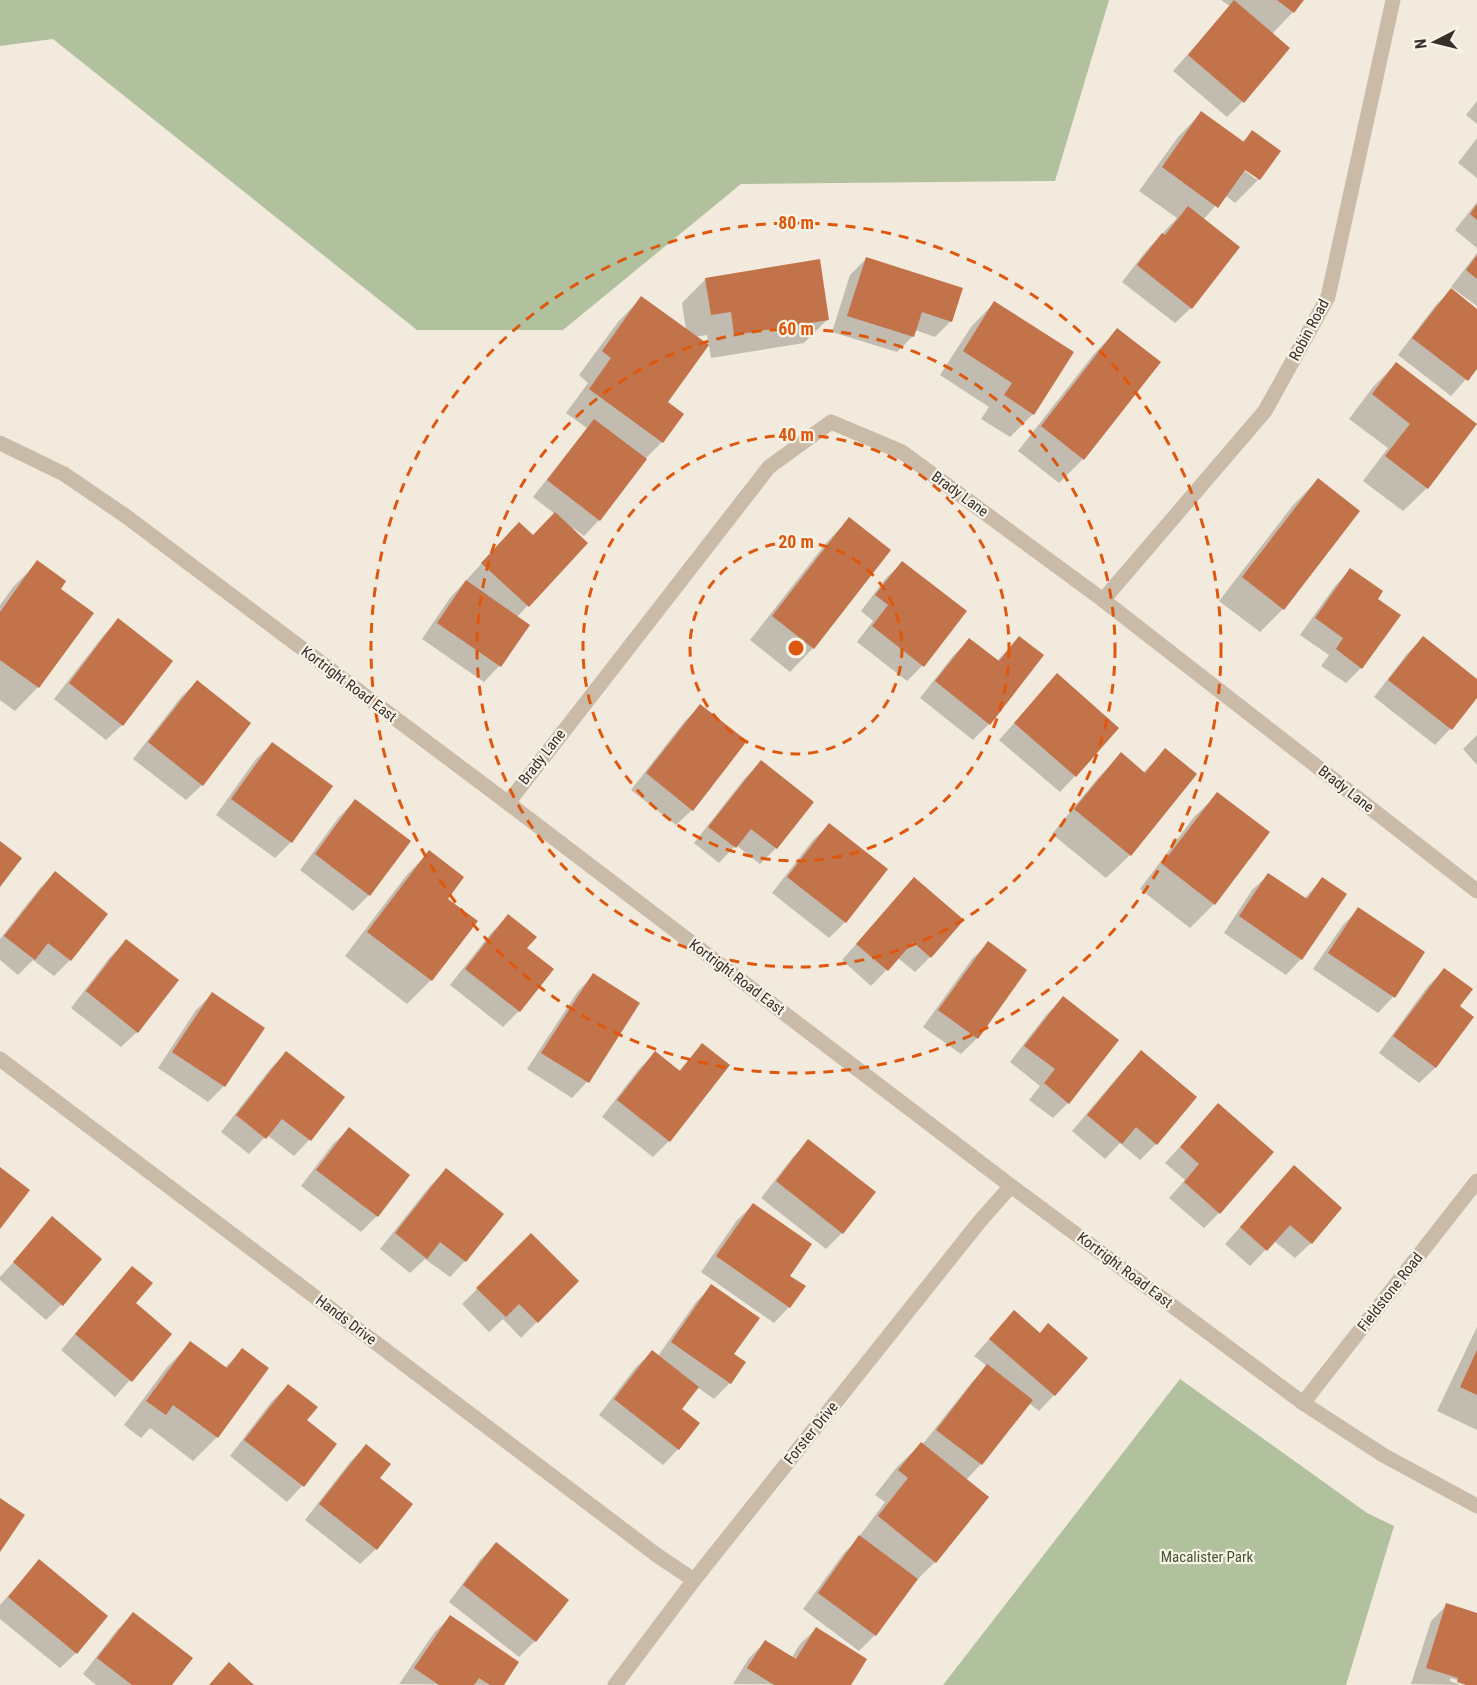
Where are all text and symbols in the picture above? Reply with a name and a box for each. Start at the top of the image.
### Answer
north arrow [1405,12,1465,72]
text: N [1411,38,1431,50]
text: 80 m [778,212,814,233]
street label: Robin Road [1285,296,1333,364]
text: 60 m [778,318,814,339]
text: 40 m [778,424,814,445]
street label: Brady Lane [928,467,992,521]
text: 20 m [778,531,814,552]
centre of rings [786,638,806,658]
street label: Kortright Road East [298,642,400,726]
street label: Brady Lane [515,726,569,788]
street label: Brady Lane [1315,762,1377,816]
street label: Kortright Road East [686,935,788,1019]
street label: Kortright Road East [1074,1228,1176,1312]
street label: Fieldstone Road [1354,1249,1426,1335]
street label: Hands Drive [312,1291,380,1349]
street label: Forster Drive [780,1398,842,1468]
park label: Macalister Park [1161,1548,1254,1566]

